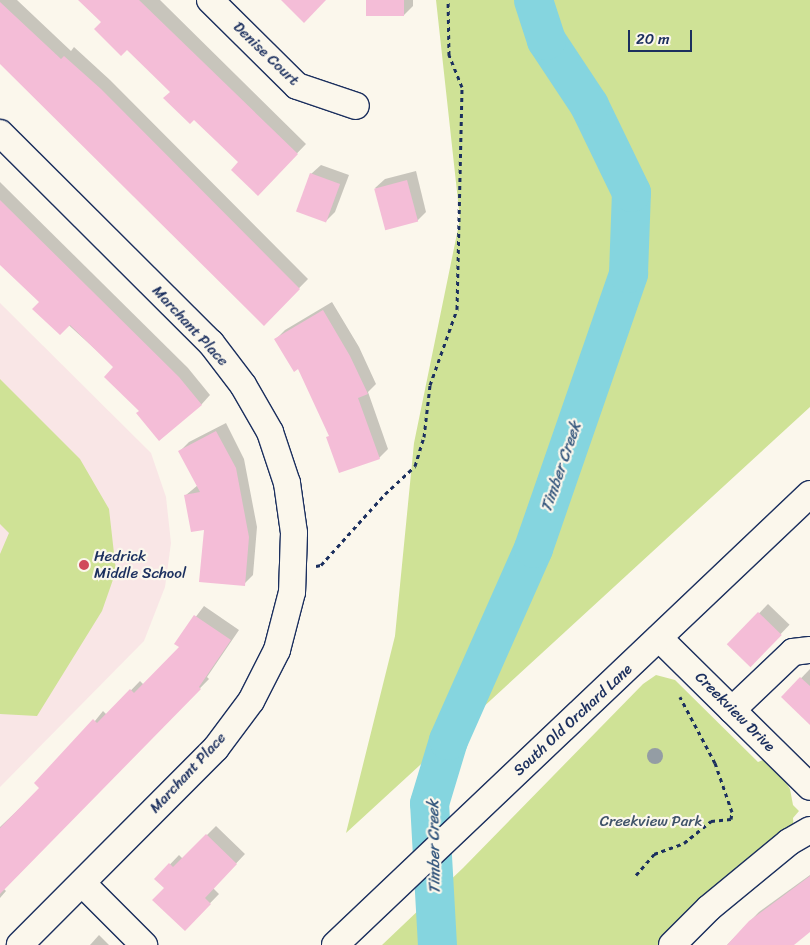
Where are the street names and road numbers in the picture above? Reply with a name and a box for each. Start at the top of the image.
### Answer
street label: Denise Court [229,18,303,90]
street label: Marchant Place [148,282,232,370]
street label: South Old Orchard Lane [510,660,636,780]
street label: Creekview Drive [691,668,779,756]
street label: Marchant Place [146,729,230,817]

